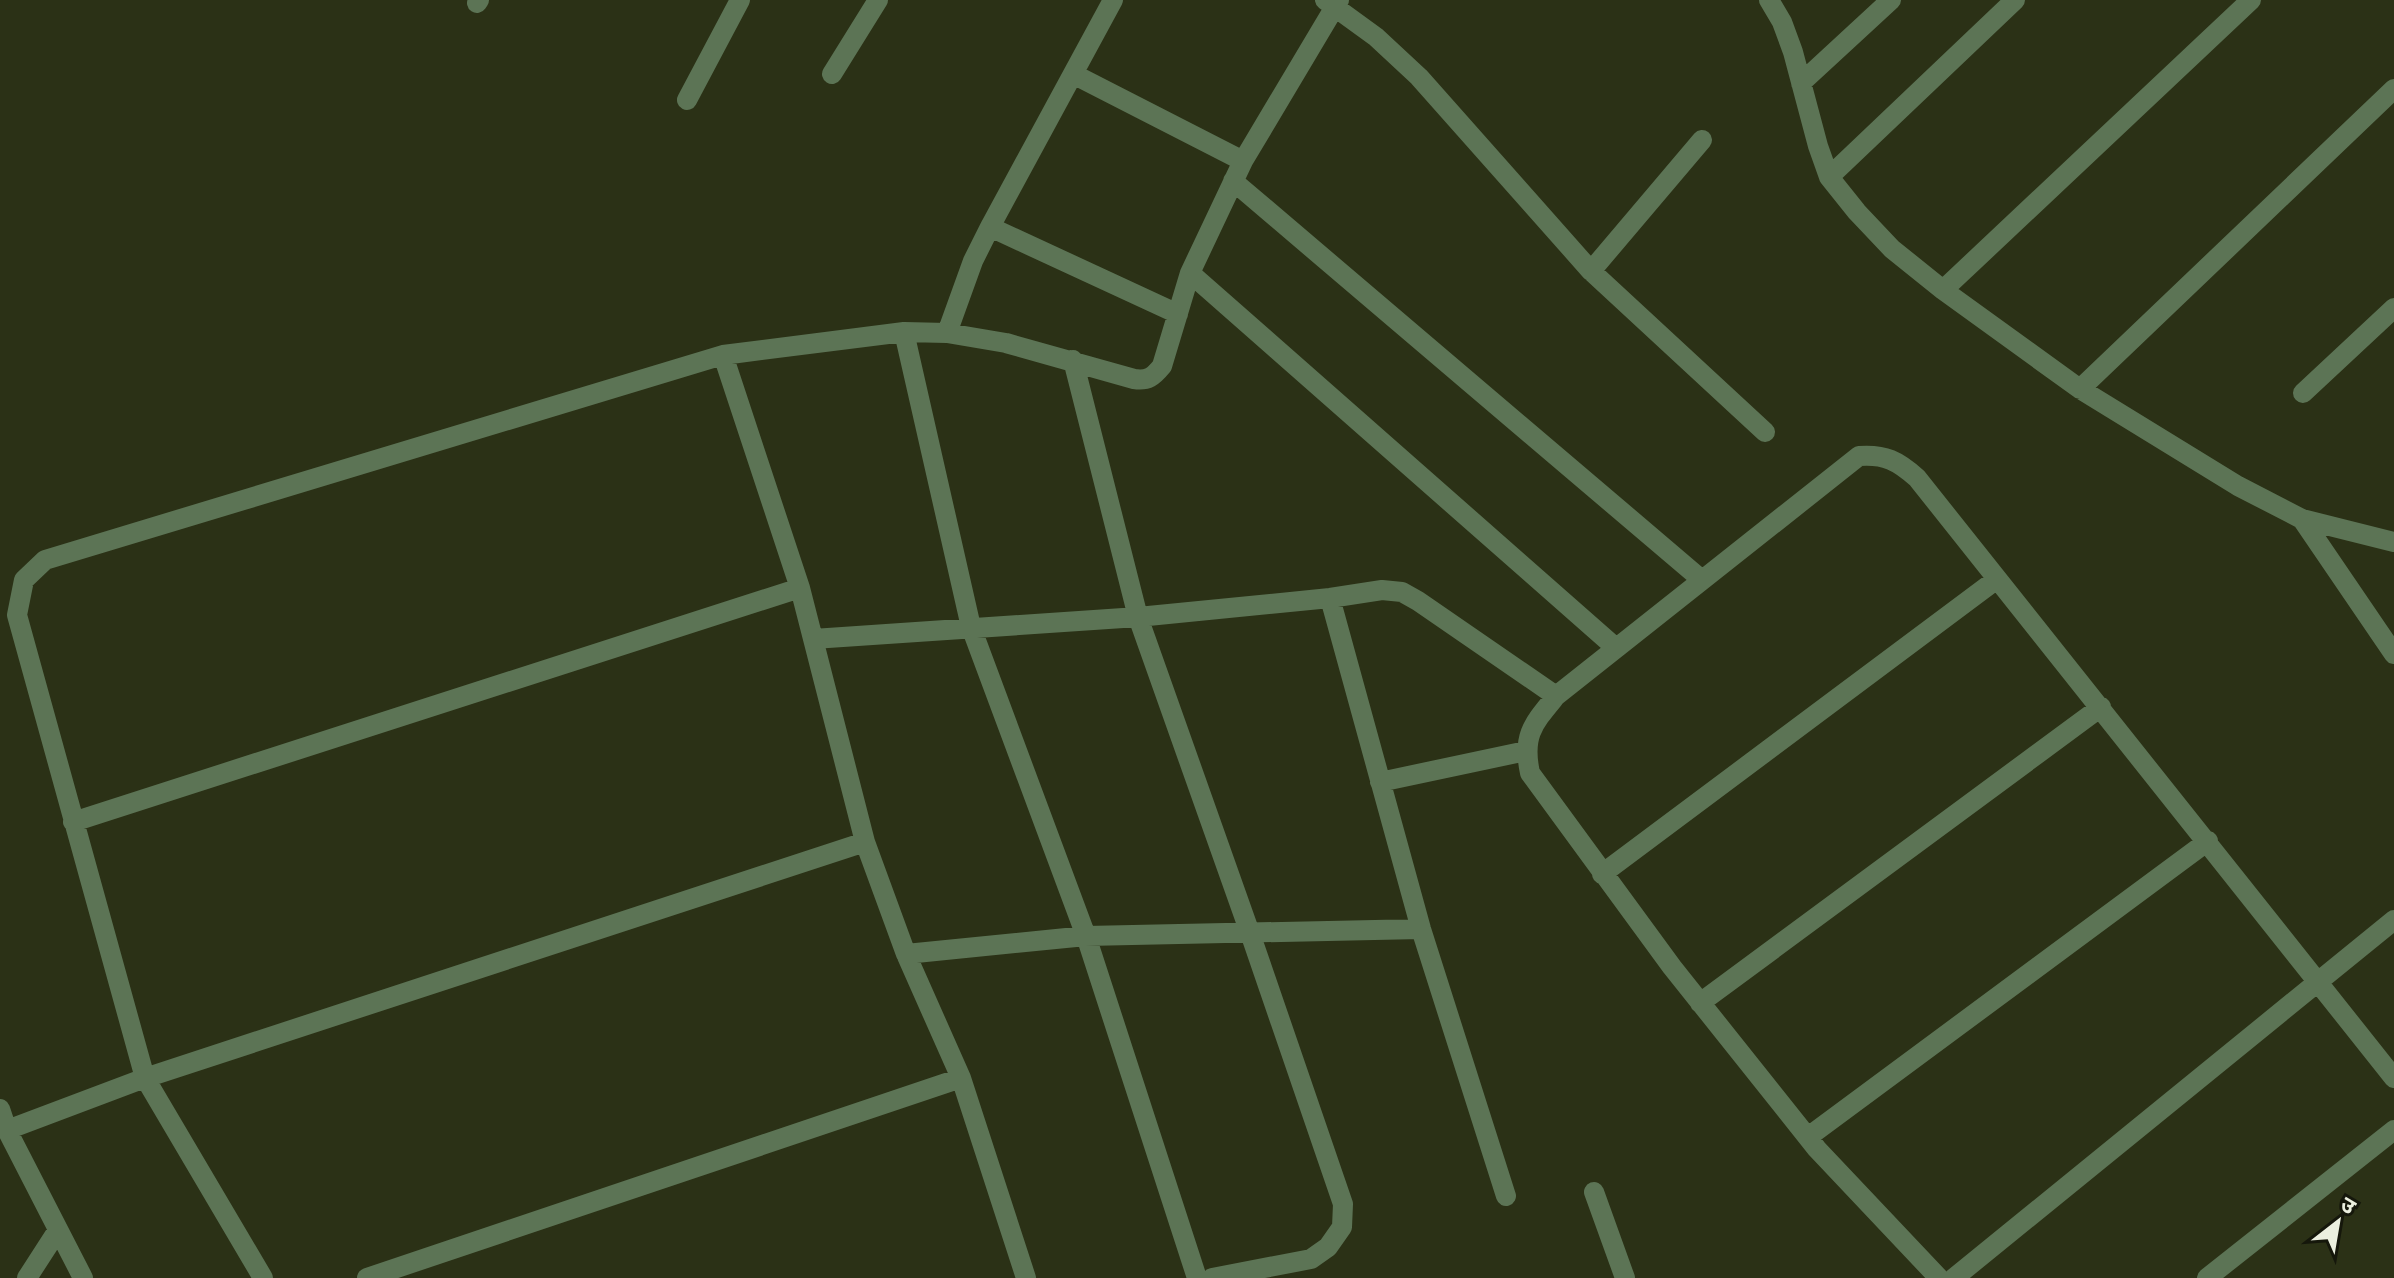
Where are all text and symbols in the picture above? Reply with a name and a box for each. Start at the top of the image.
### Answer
north arrow [2298,1182,2378,1262]
text: उ [2336,1190,2362,1221]

